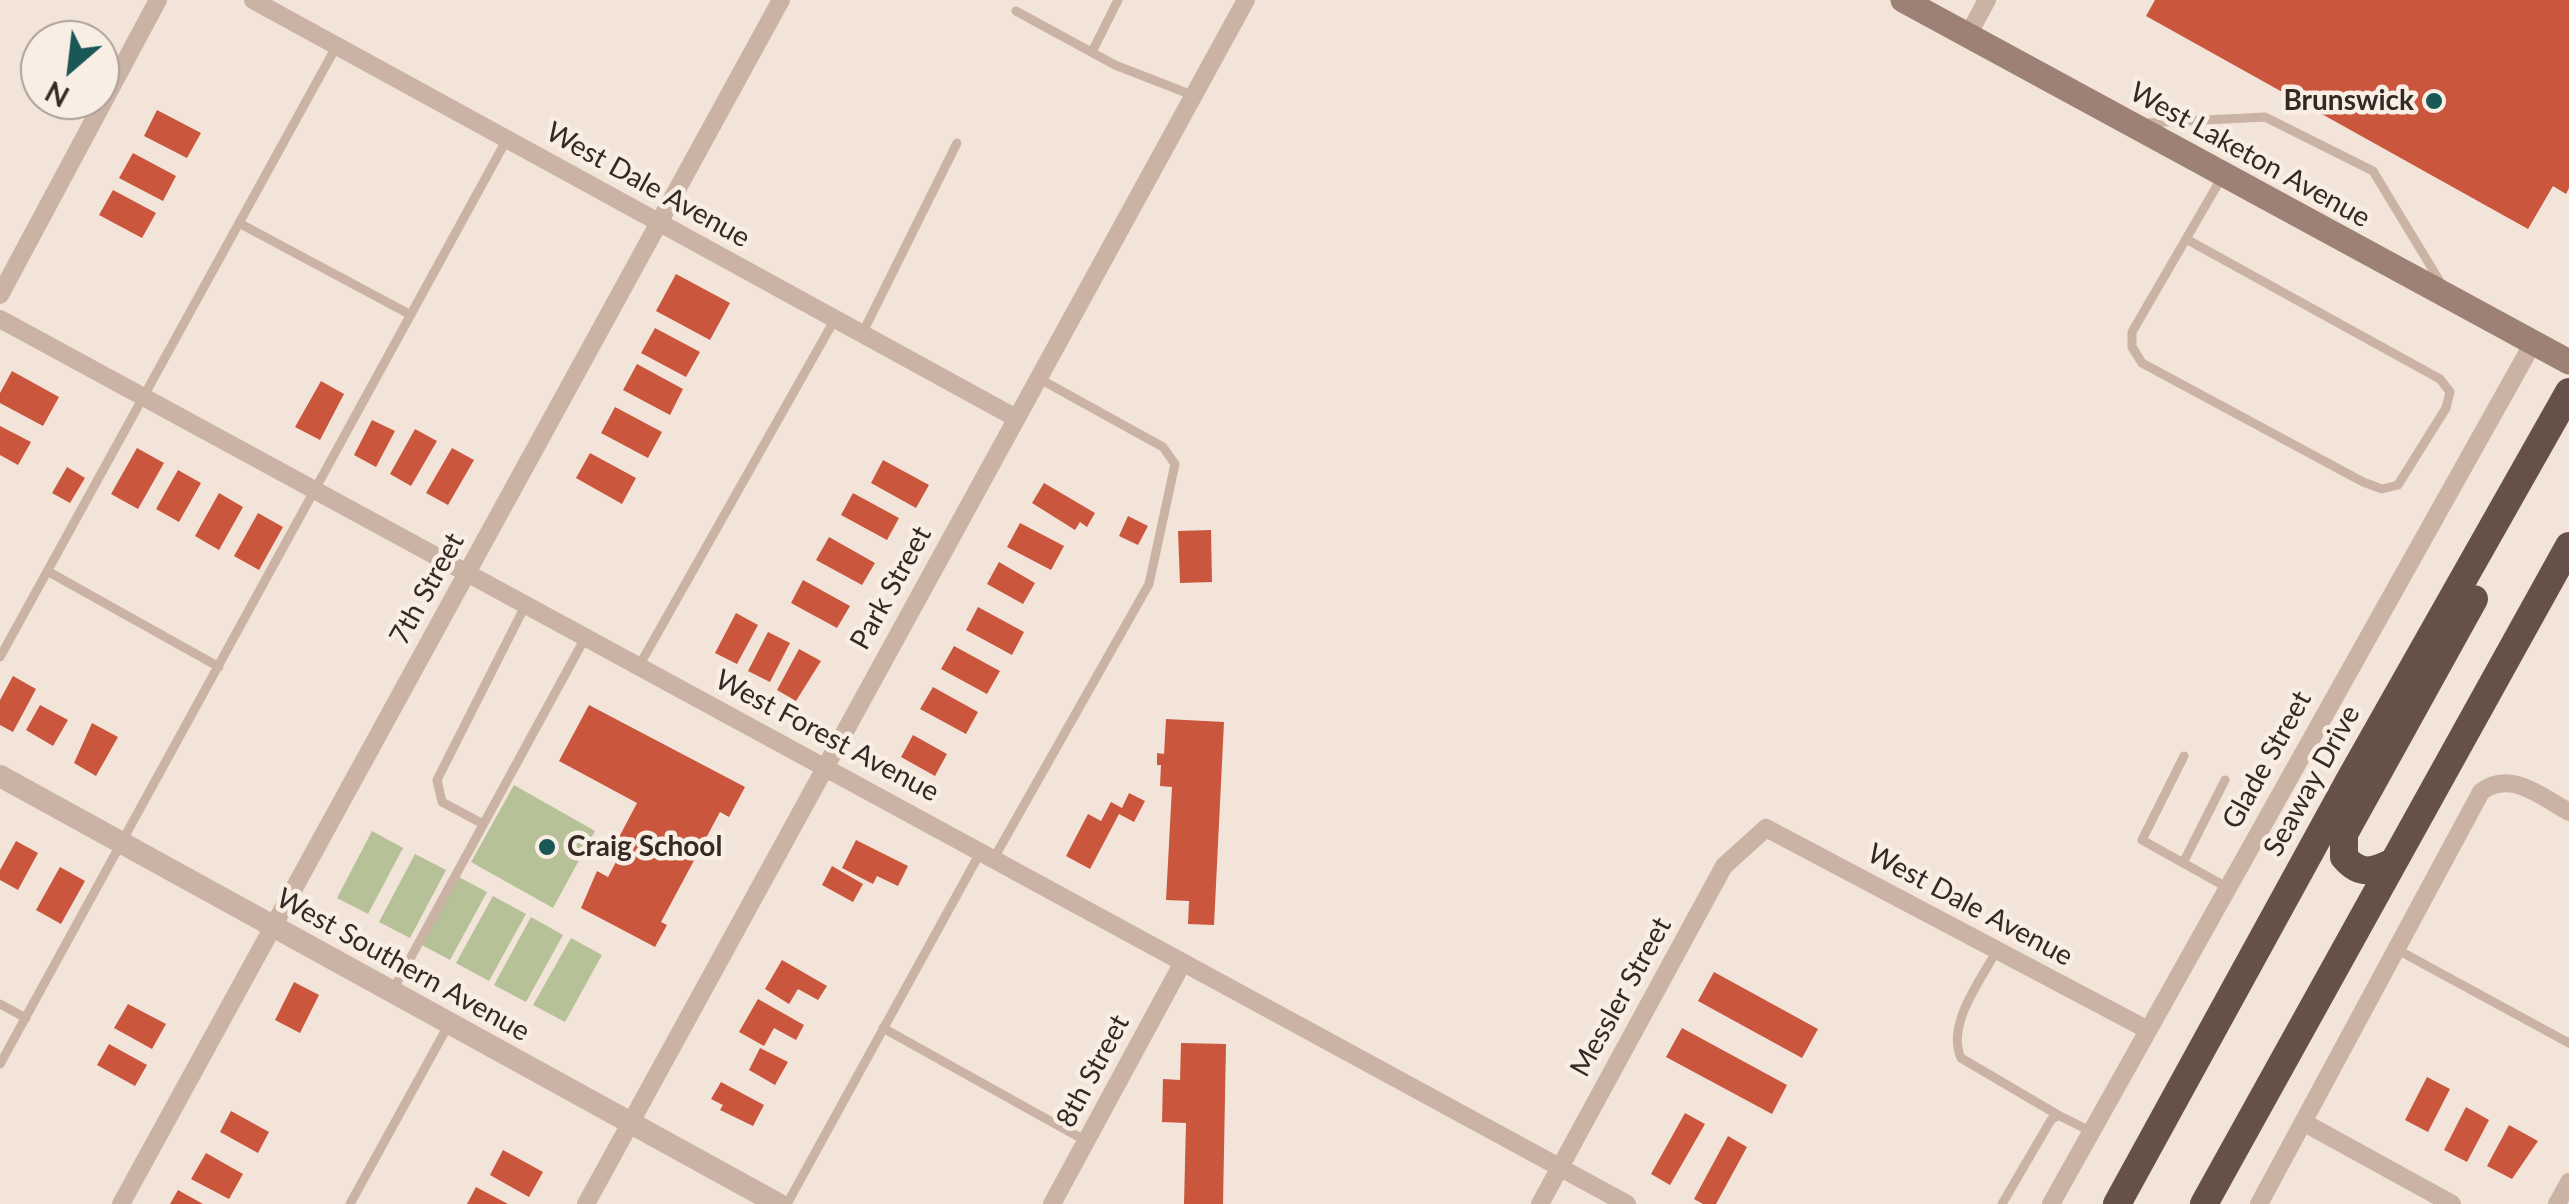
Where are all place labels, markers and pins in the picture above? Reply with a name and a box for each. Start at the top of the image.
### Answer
place label: Brunswick [2283,84,2414,118]
marker: Brunswick [2423,90,2445,112]
place label: Craig School [567,830,722,864]
marker: Craig School [536,836,558,858]

